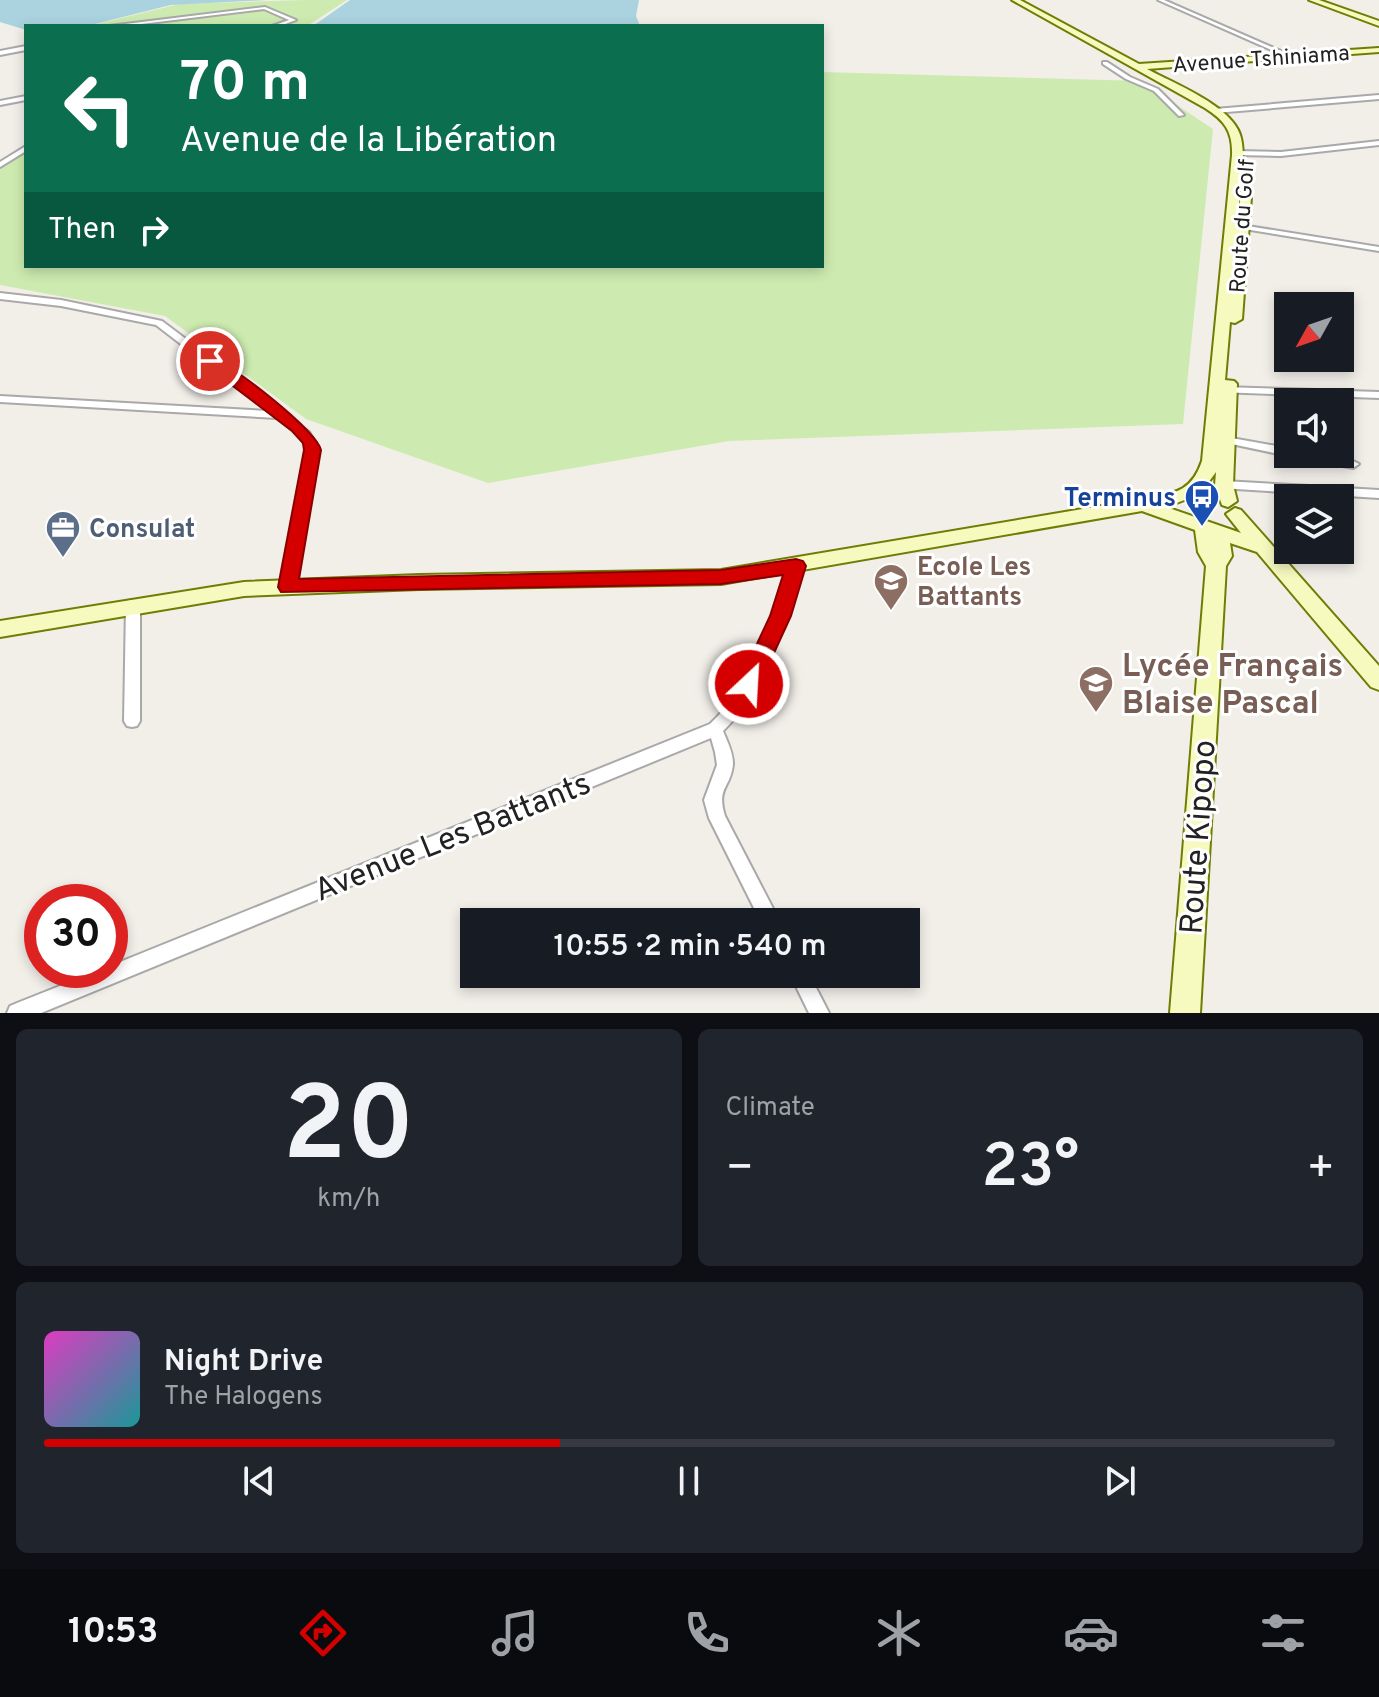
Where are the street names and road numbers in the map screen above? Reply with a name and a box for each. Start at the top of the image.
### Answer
street label: Avenue Tshiniama [1172,41,1351,80]
street label: Route du Golf [1225,158,1262,294]
street label: Route Kipopo [1173,739,1227,936]
street label: Avenue Les Battants [309,765,597,912]

